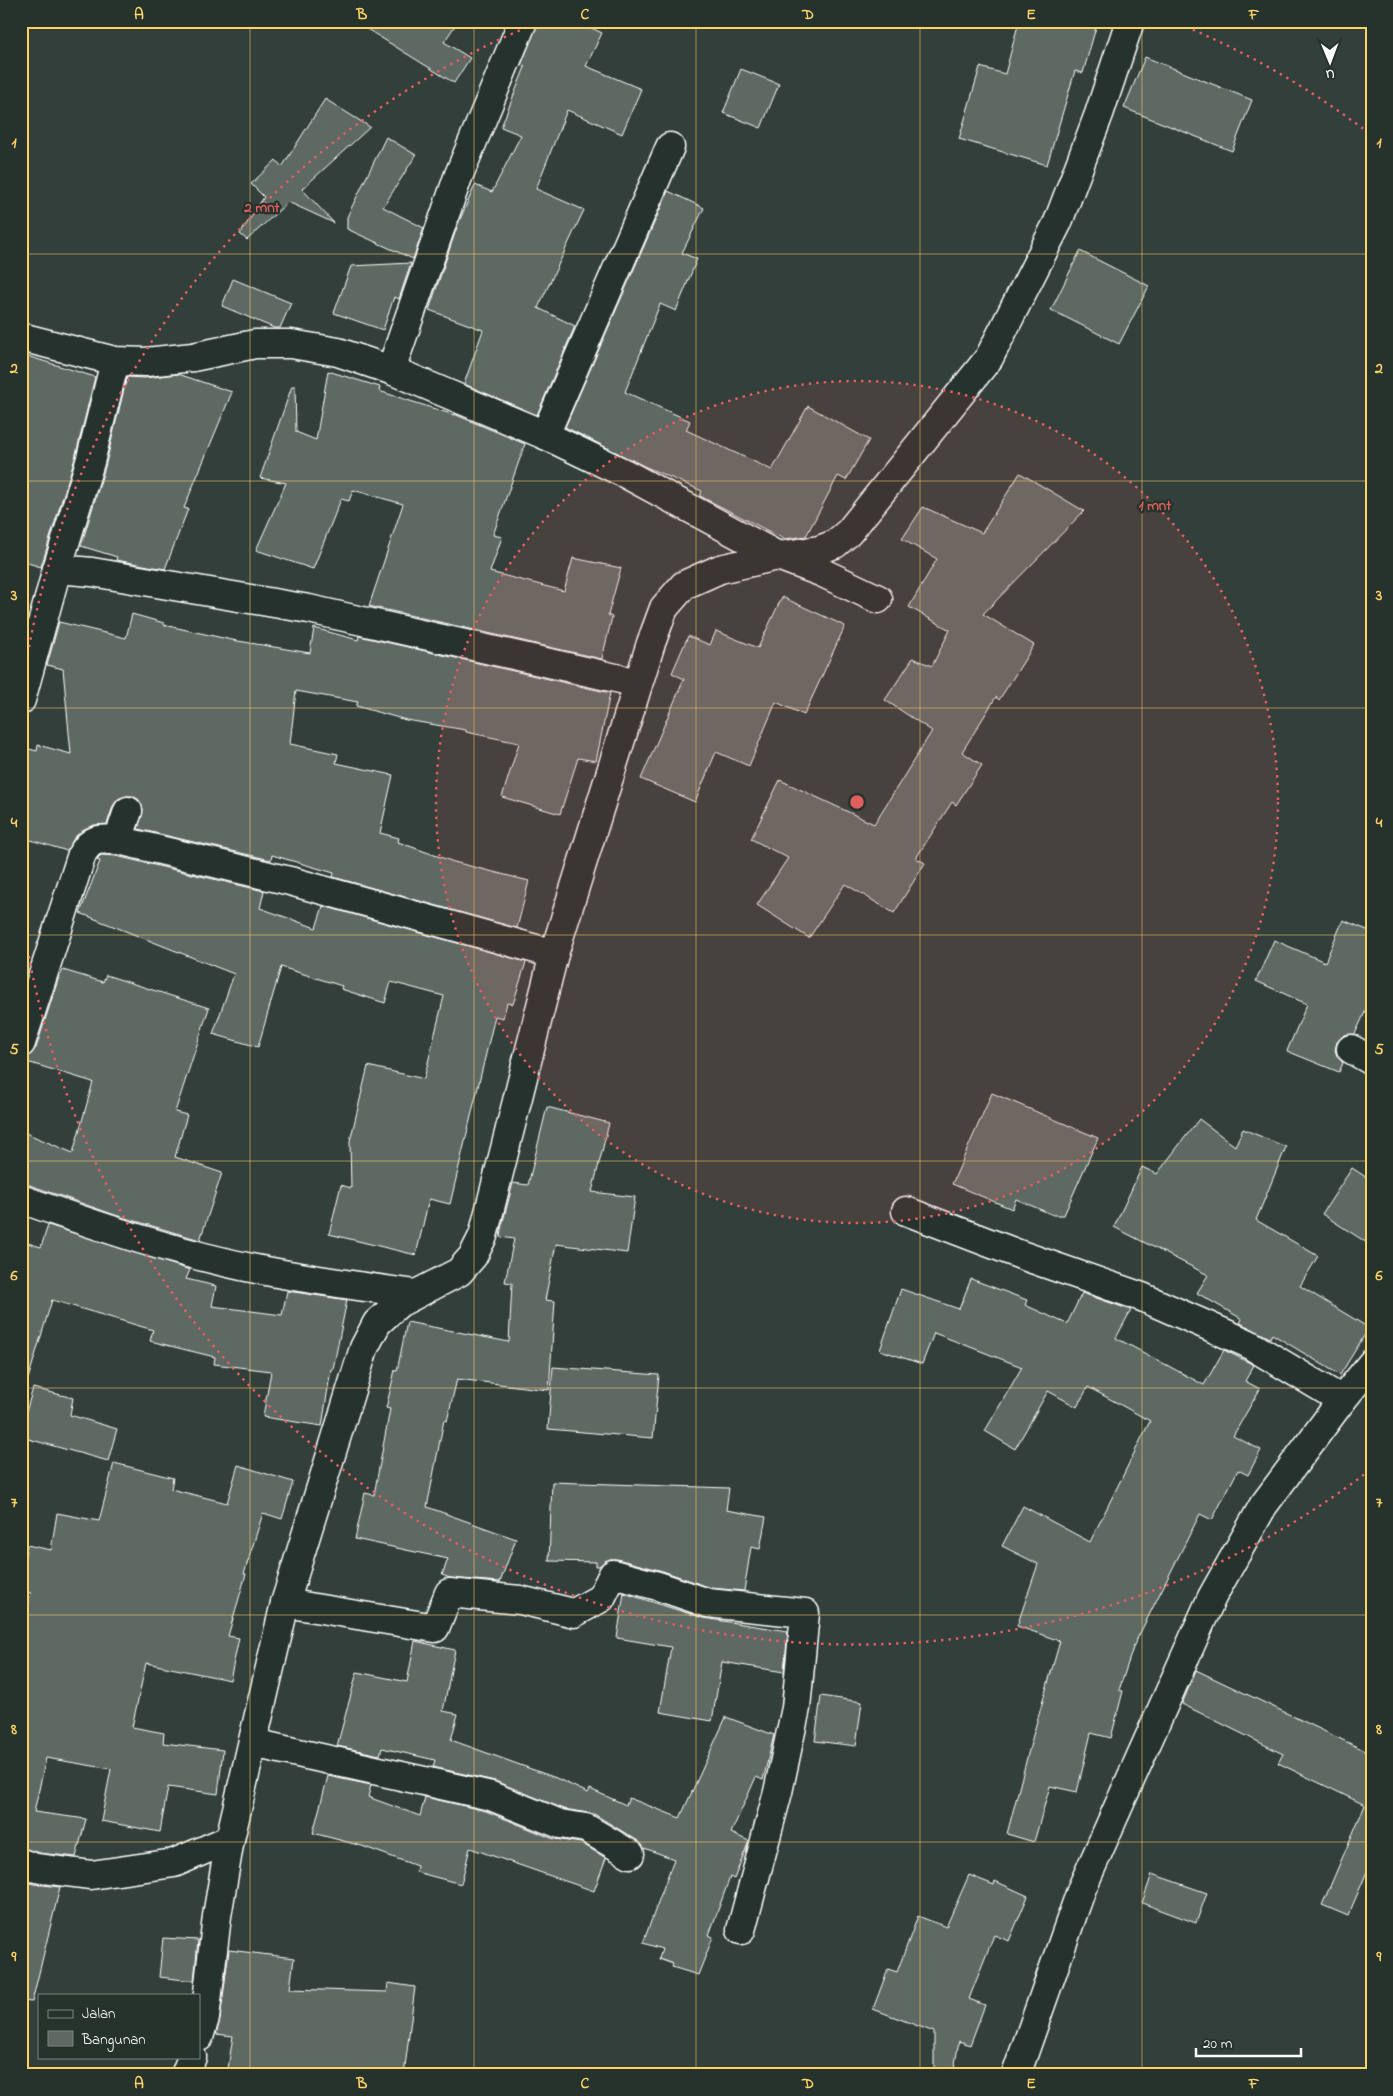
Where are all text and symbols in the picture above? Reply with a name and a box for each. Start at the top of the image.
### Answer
text: A [134,3,144,27]
text: B [356,3,368,27]
text: C [581,3,590,27]
text: D [801,3,814,27]
text: E [1026,3,1036,27]
text: F [1248,3,1260,27]
north arrow [1306,38,1356,88]
text: U [1325,63,1335,84]
text: 1 [11,131,17,155]
text: 1 [1376,131,1382,155]
text: 2 mnt [243,197,281,219]
text: 2 [9,357,18,381]
text: 2 [1374,357,1383,381]
text: 1 mnt [1139,495,1172,517]
text: 3 [10,584,18,608]
text: 3 [1375,584,1383,608]
centre of rings [848,793,866,811]
text: 4 [10,811,18,835]
text: 4 [1375,811,1383,835]
text: 5 [9,1038,19,1062]
text: 5 [1374,1038,1384,1062]
text: 6 [9,1264,18,1288]
text: 6 [1374,1264,1383,1288]
text: 7 [11,1491,18,1515]
text: 7 [1376,1491,1383,1515]
text: 8 [10,1718,17,1742]
text: 8 [1375,1718,1382,1742]
text: 9 [11,1945,17,1969]
text: 9 [1376,1945,1382,1969]
legend [38,1994,200,2058]
text: Jalan [82,2003,115,2025]
scale bar [1196,2026,1300,2058]
text: Bangunan [81,2029,146,2052]
text: 20 m [1203,2033,1233,2055]
text: A [134,2072,144,2096]
text: B [356,2072,368,2096]
text: C [581,2072,590,2096]
text: D [801,2072,814,2096]
text: E [1026,2072,1036,2096]
text: F [1248,2072,1260,2096]

